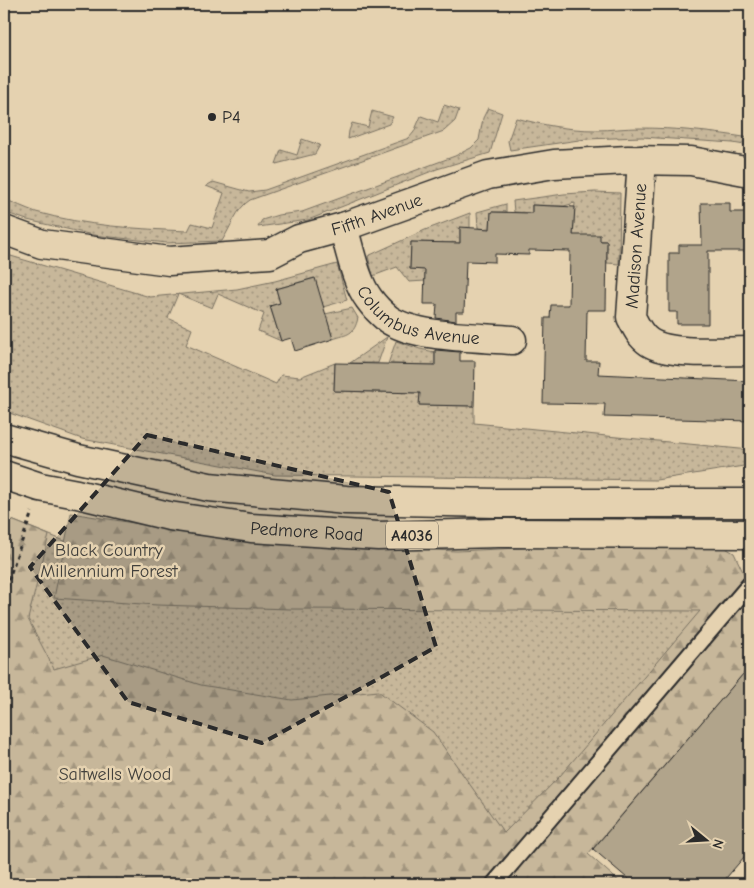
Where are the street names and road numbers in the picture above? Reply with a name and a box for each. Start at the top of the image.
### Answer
street label: Madison Avenue [622,183,651,309]
street label: Fifth Avenue [329,189,425,241]
street label: Columbus Avenue [352,282,480,349]
street label: Pedmore Road [250,518,364,546]
road number: A4036 [386,522,438,548]

